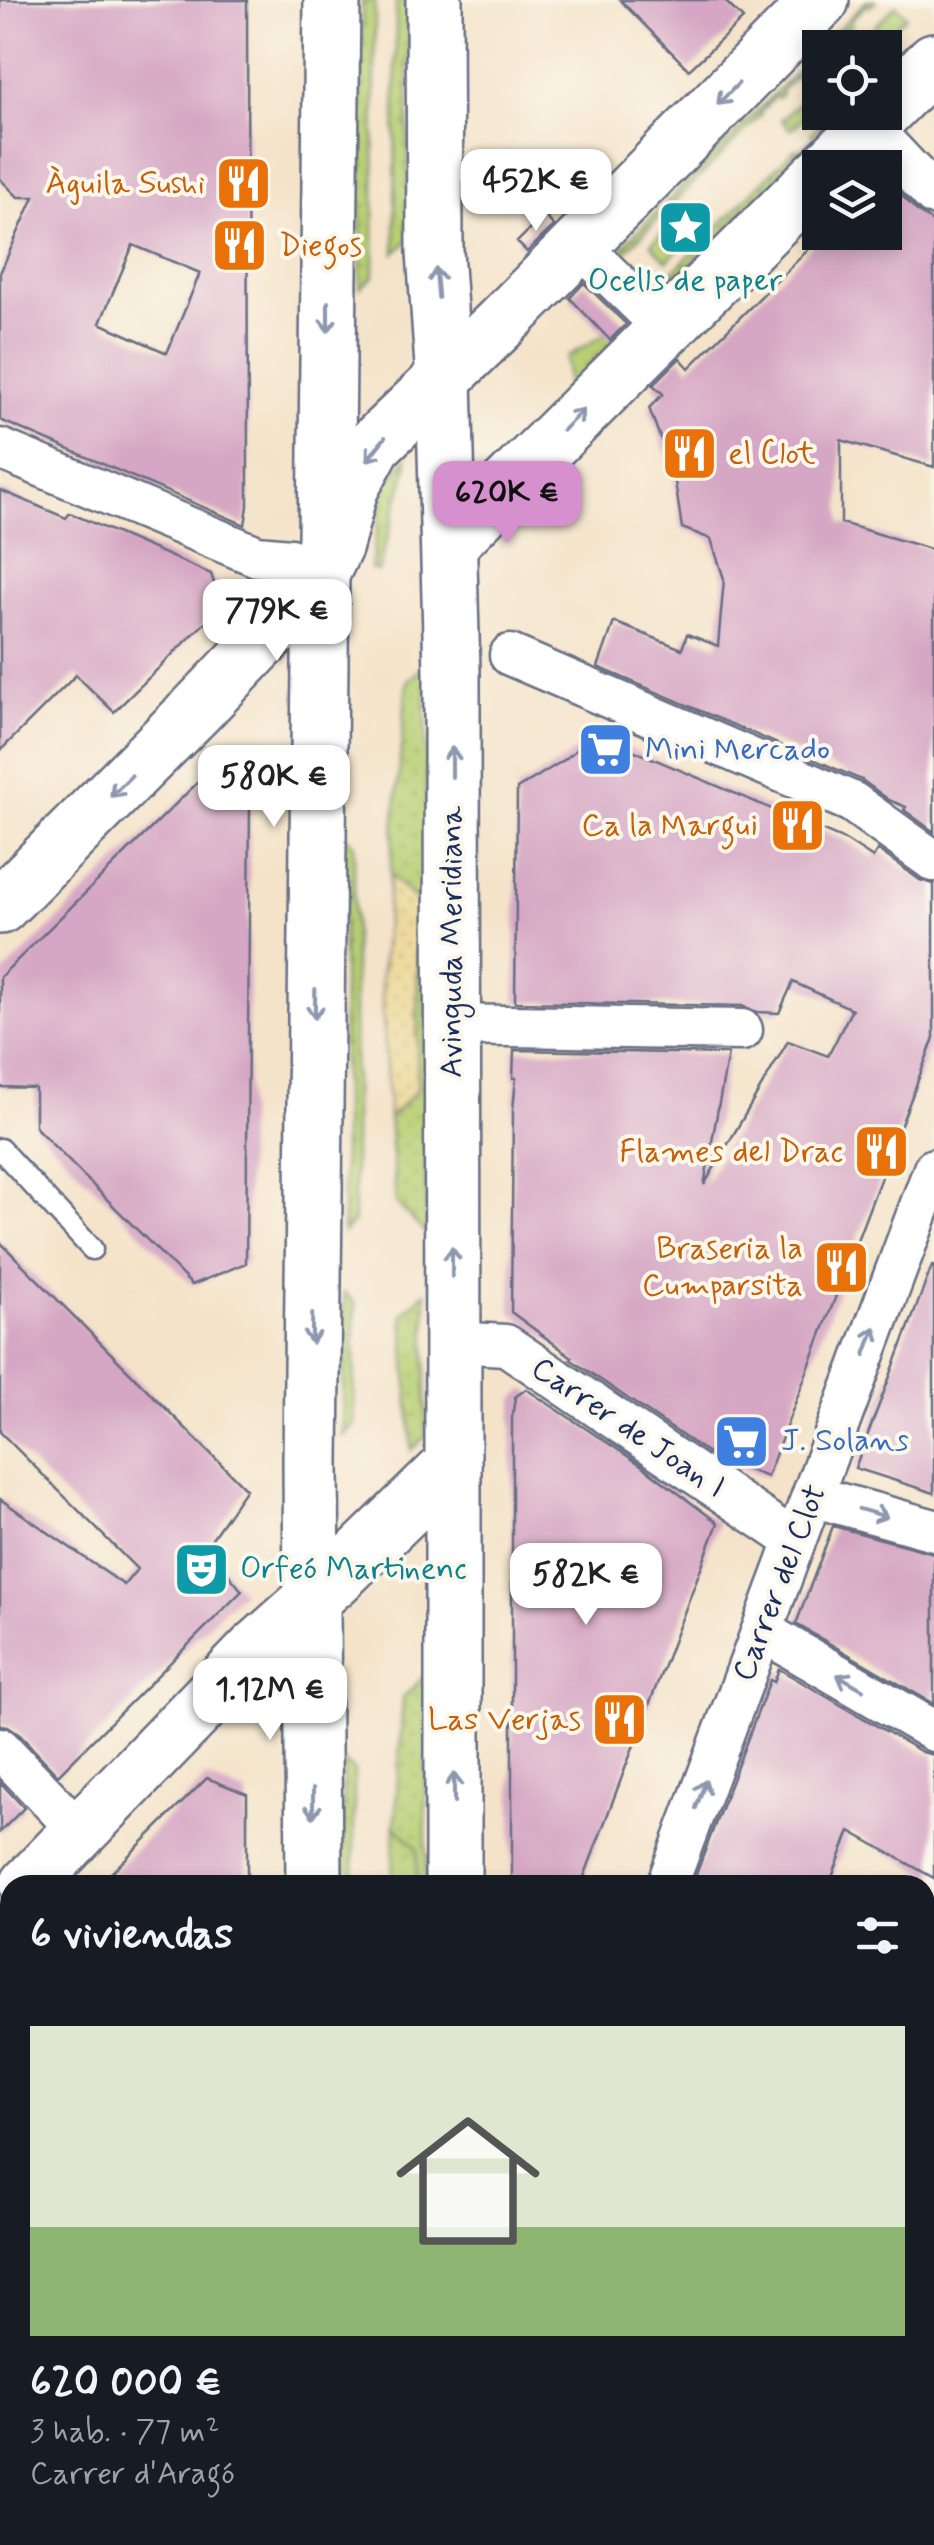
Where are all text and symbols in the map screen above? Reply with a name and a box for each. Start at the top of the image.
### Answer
map controls [802,30,902,250]
button: locate [802,30,902,130]
one-way arrow [716,81,740,105]
pin: 452K € [455,149,617,234]
button: layers [802,150,902,250]
restaurant icon: Àguila Sushi [214,154,274,214]
text: 452K € [483,160,589,202]
place label: Àguila Sushi [46,163,205,205]
place icon: Ocells de paper [655,197,715,257]
restaurant icon: Diegos [210,216,270,276]
place label: Diegos [279,225,362,270]
place label: Ocells de paper [588,260,783,302]
one-way arrow [428,267,447,299]
one-way arrow [318,300,338,332]
one-way arrow [561,408,585,432]
restaurant icon: el Clot [659,424,719,484]
place label: el Clot [728,433,816,475]
one-way arrow [365,435,387,461]
pin: 620K € [426,461,588,546]
text: 620K € [455,472,559,514]
pin: 779K € [196,579,358,664]
text: 779K € [225,590,329,632]
supermarket icon: Mini Mercado [576,720,636,780]
place label: Mini Mercado [645,729,830,771]
pin: 580K € [193,745,355,830]
one-way arrow [442,746,462,778]
text: 580K € [220,756,328,798]
one-way arrow [109,773,133,797]
restaurant icon: Ca la Margui [767,796,827,856]
street label: Avinguda Meridiana [431,805,475,1078]
place label: Ca la Margui [581,805,758,850]
one-way arrow [306,988,325,1020]
restaurant icon: Flames del Drac [852,1122,912,1182]
place label: Flames del Drac [619,1131,843,1173]
place label: Braseria la Cumparsita [642,1228,803,1307]
restaurant icon: Braseria la Cumparsita [812,1237,872,1297]
one-way arrow [442,1246,462,1278]
one-way arrow [303,1313,322,1345]
one-way arrow [862,1326,880,1357]
street label: Carrer de Joan I [523,1348,733,1508]
supermarket icon: J. Solans [712,1411,772,1471]
place label: J. Solans [781,1420,909,1462]
street label: Carrer del Clot [723,1479,837,1687]
one-way arrow [857,1505,888,1524]
theatre icon: Orfeó Martinenc [171,1539,231,1599]
pin: 582K € [505,1543,667,1628]
place label: Orfeó Martinenc [240,1548,467,1590]
text: 582K € [532,1554,640,1596]
pin: 1.12M € [178,1658,362,1743]
text: 1.12M € [215,1669,325,1711]
one-way arrow [836,1672,864,1692]
restaurant icon: Las Verjas [590,1690,650,1750]
place label: Las Verjas [428,1699,581,1741]
one-way arrow [444,1772,464,1804]
one-way arrow [693,1779,711,1810]
one-way arrow [304,1786,322,1818]
text: 6 viviendas [30,1908,233,1963]
icon: filters [850,1908,905,1963]
icon: home [378,2091,558,2271]
text: 620 000 € [30,2356,222,2411]
text: 3 hab. · 77 m² [30,2411,219,2453]
text: Carrer d'Aragó [30,2453,235,2495]

